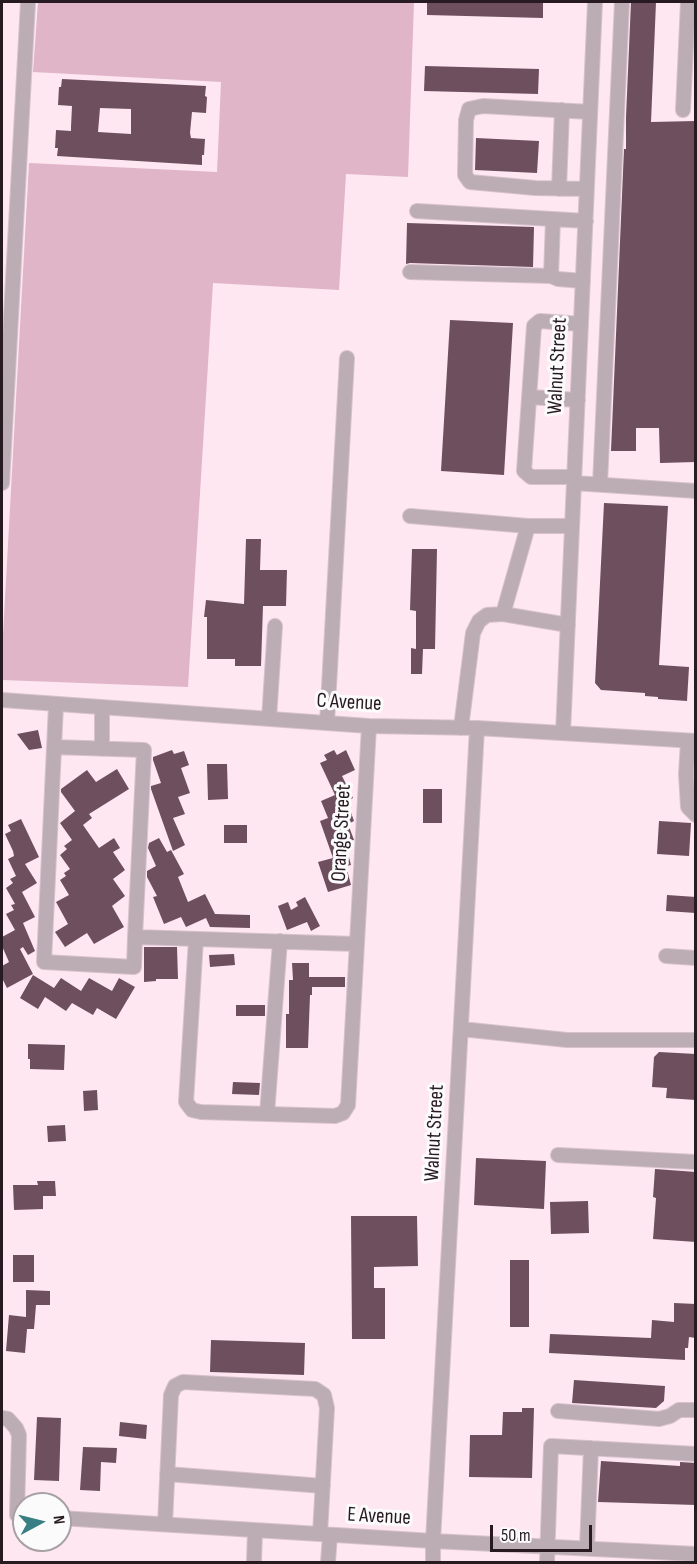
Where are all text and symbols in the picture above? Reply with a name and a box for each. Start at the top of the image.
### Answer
street label: Walnut Street [543,317,573,415]
street label: C Avenue [316,689,382,717]
street label: Orange Street [327,784,357,882]
street label: Walnut Street [420,1084,450,1182]
north arrow [12,1492,72,1552]
street label: E Avenue [347,1503,411,1531]
scale bar [493,1513,595,1551]
text: N [48,1515,68,1525]
text: 50 m [501,1525,531,1546]

